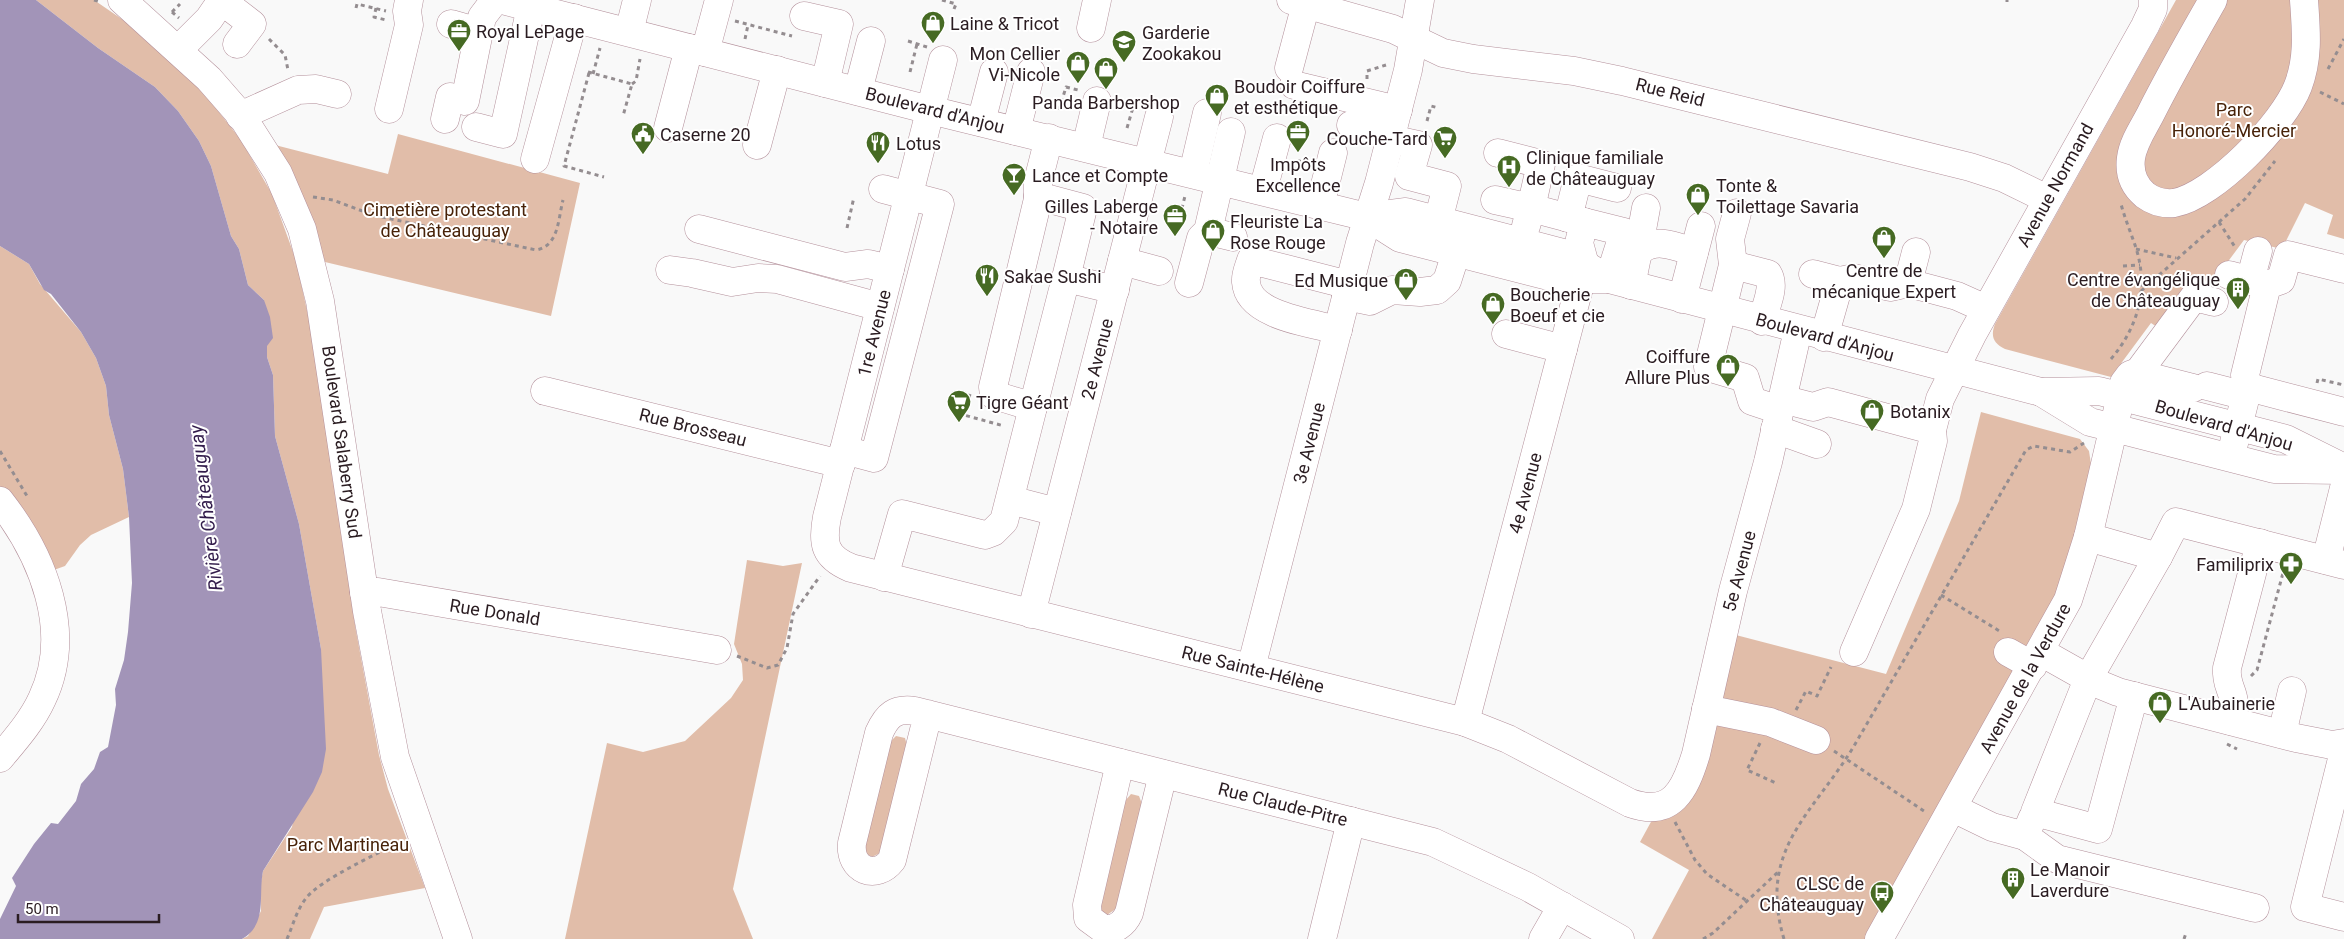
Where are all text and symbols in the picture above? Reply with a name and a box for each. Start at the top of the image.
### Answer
shop icon: Laine & Tricot [920,10,946,44]
place label: Laine & Tricot [950,13,1059,34]
office icon: Royal LePage [446,18,472,52]
place label: Royal LePage [476,21,584,42]
place label: Garderie Zookakou [1142,22,1221,64]
school or university icon: Garderie Zookakou [1111,29,1137,63]
place label: Mon Cellier Vi-Nicole [970,43,1060,85]
shop icon: Mon Cellier Vi-Nicole [1065,50,1091,84]
shop icon: Panda Barbershop [1093,56,1119,90]
street label: Rue Reid [1633,73,1707,111]
place label: Boudoir Coiffure et esthétique [1234,76,1365,118]
street label: Boulevard d'Anjou [863,83,1007,137]
shop icon: Boudoir Coiffure et esthétique [1204,83,1230,117]
place label: Panda Barbershop [1032,92,1180,113]
park label: Parc Honoré-Mercier [2172,99,2296,141]
office icon: Impôts Excellence [1285,119,1311,153]
street label: Avenue Normand [2012,119,2098,251]
public building icon: Caserne 20 [630,121,656,155]
place label: Caserne 20 [660,124,751,145]
supermarket icon: Couche-Tard [1432,125,1458,159]
place label: Couche-Tard [1327,128,1428,149]
restaurant icon: Lotus [865,130,891,164]
place label: Lotus [896,133,941,154]
place label: Clinique familiale de Châteauguay [1526,147,1664,189]
place label: Impôts Excellence [1255,154,1341,196]
hospital icon: Clinique familiale de Châteauguay [1496,154,1522,188]
bar icon: Lance et Compte [1001,162,1027,196]
place label: Lance et Compte [1032,165,1168,186]
place label: Tonte & Toilettage Savaria [1716,175,1859,217]
shop icon: Tonte & Toilettage Savaria [1685,182,1711,216]
place label: Gilles Laberge - Notaire [1045,196,1158,238]
park label: Cimetière protestant de Châteauguay [363,199,527,241]
office icon: Gilles Laberge - Notaire [1162,203,1188,237]
place label: Fleuriste La Rose Rouge [1230,211,1326,253]
shop icon: Fleuriste La Rose Rouge [1200,218,1226,252]
shop icon: Centre de mécanique Expert [1871,225,1897,259]
place label: Centre de mécanique Expert [1812,260,1956,302]
restaurant icon: Sakae Sushi [974,263,1000,297]
place label: Sakae Sushi [1004,266,1102,287]
shop icon: Ed Musique [1393,267,1419,301]
place label: Centre évangélique de Châteauguay [2067,269,2220,311]
place label: Ed Musique [1294,270,1388,291]
building icon: Centre évangélique de Châteauguay [2225,276,2251,310]
place label: Boucherie Boeuf et cie [1510,284,1605,326]
street label: 1re Avenue [853,287,895,379]
shop icon: Boucherie Boeuf et cie [1480,291,1506,325]
street label: Boulevard d'Anjou [1753,308,1897,366]
street label: 2e Avenue [1077,316,1117,402]
street label: Boulevard Salaberry Sud [318,344,366,540]
place label: Coiffure Allure Plus [1625,346,1710,388]
shop icon: Coiffure Allure Plus [1715,353,1741,387]
supermarket icon: Tigre Géant [946,389,972,423]
place label: Tigre Géant [976,392,1069,413]
street label: Boulevard d'Anjou [2153,395,2295,455]
shop icon: Botanix [1859,398,1885,432]
street label: 3e Avenue [1289,400,1329,486]
place label: Botanix [1890,401,1950,422]
street label: Rue Brosseau [637,403,749,451]
water label: Rivière Châteauguay [184,423,228,592]
street label: 4e Avenue [1504,450,1546,536]
street label: 5e Avenue [1718,528,1760,614]
pharmacy icon: Familiprix [2278,551,2304,585]
place label: Familiprix [2196,554,2274,575]
street label: Rue Donald [448,594,542,630]
street label: Avenue de la Verdure [1975,599,2075,757]
street label: Rue Sainte-Hélène [1180,641,1326,697]
shop icon: L'Aubainerie [2147,690,2173,724]
place label: L'Aubainerie [2178,693,2275,714]
street label: Rue Claude-Pitre [1216,778,1350,830]
park label: Parc Martineau [287,834,409,855]
place label: Le Manoir Laverdure [2030,859,2110,901]
building icon: Le Manoir Laverdure [2000,866,2026,900]
place label: CLSC de Châteauguay [1759,873,1864,915]
bus stop icon: CLSC de Châteauguay [1869,880,1895,914]
scale bar [18,892,159,924]
text: 50 m [25,900,59,918]

